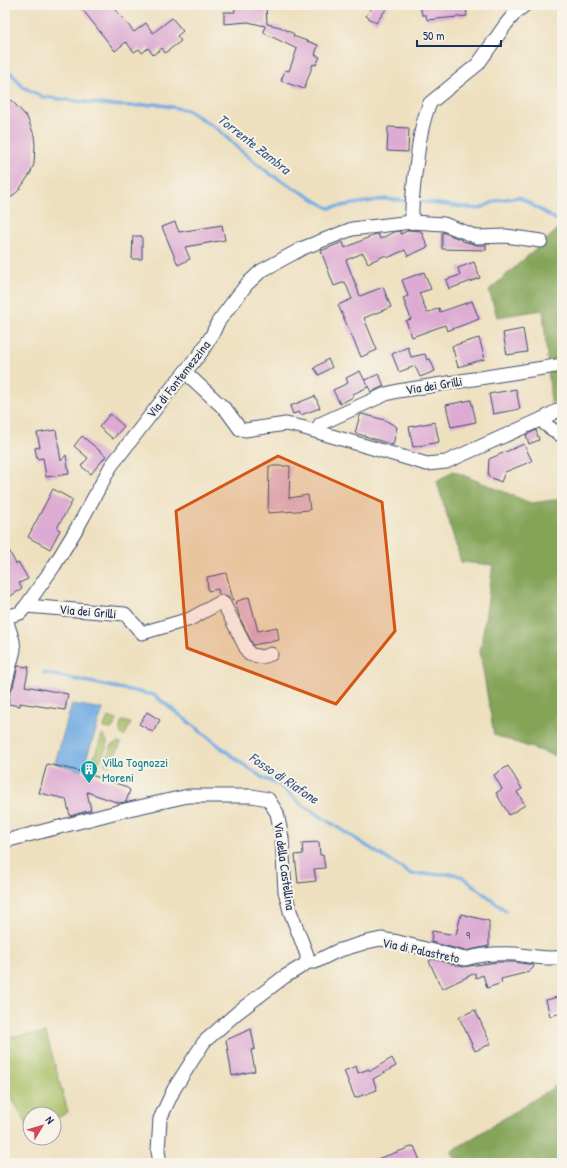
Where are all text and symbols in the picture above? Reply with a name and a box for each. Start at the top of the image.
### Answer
scale bar [417,22,501,48]
text: 50 m [423,27,444,44]
water label: Torrente Zambra [214,109,296,179]
street label: Via di Fontemezzina [142,336,214,422]
street label: Via dei Grilli [404,372,464,398]
street label: Via dei Grilli [59,600,117,622]
water label: Fosso di Riafone [246,747,324,809]
place label: Villa Tognozzi Moreni [102,753,168,786]
building icon: Villa Tognozzi Moreni [79,759,99,784]
street label: Via della Castellina [270,821,300,911]
house number: 9 [466,928,470,942]
street label: Via di Palastreto [381,933,461,967]
north arrow [22,1106,62,1146]
text: N [43,1113,57,1127]

